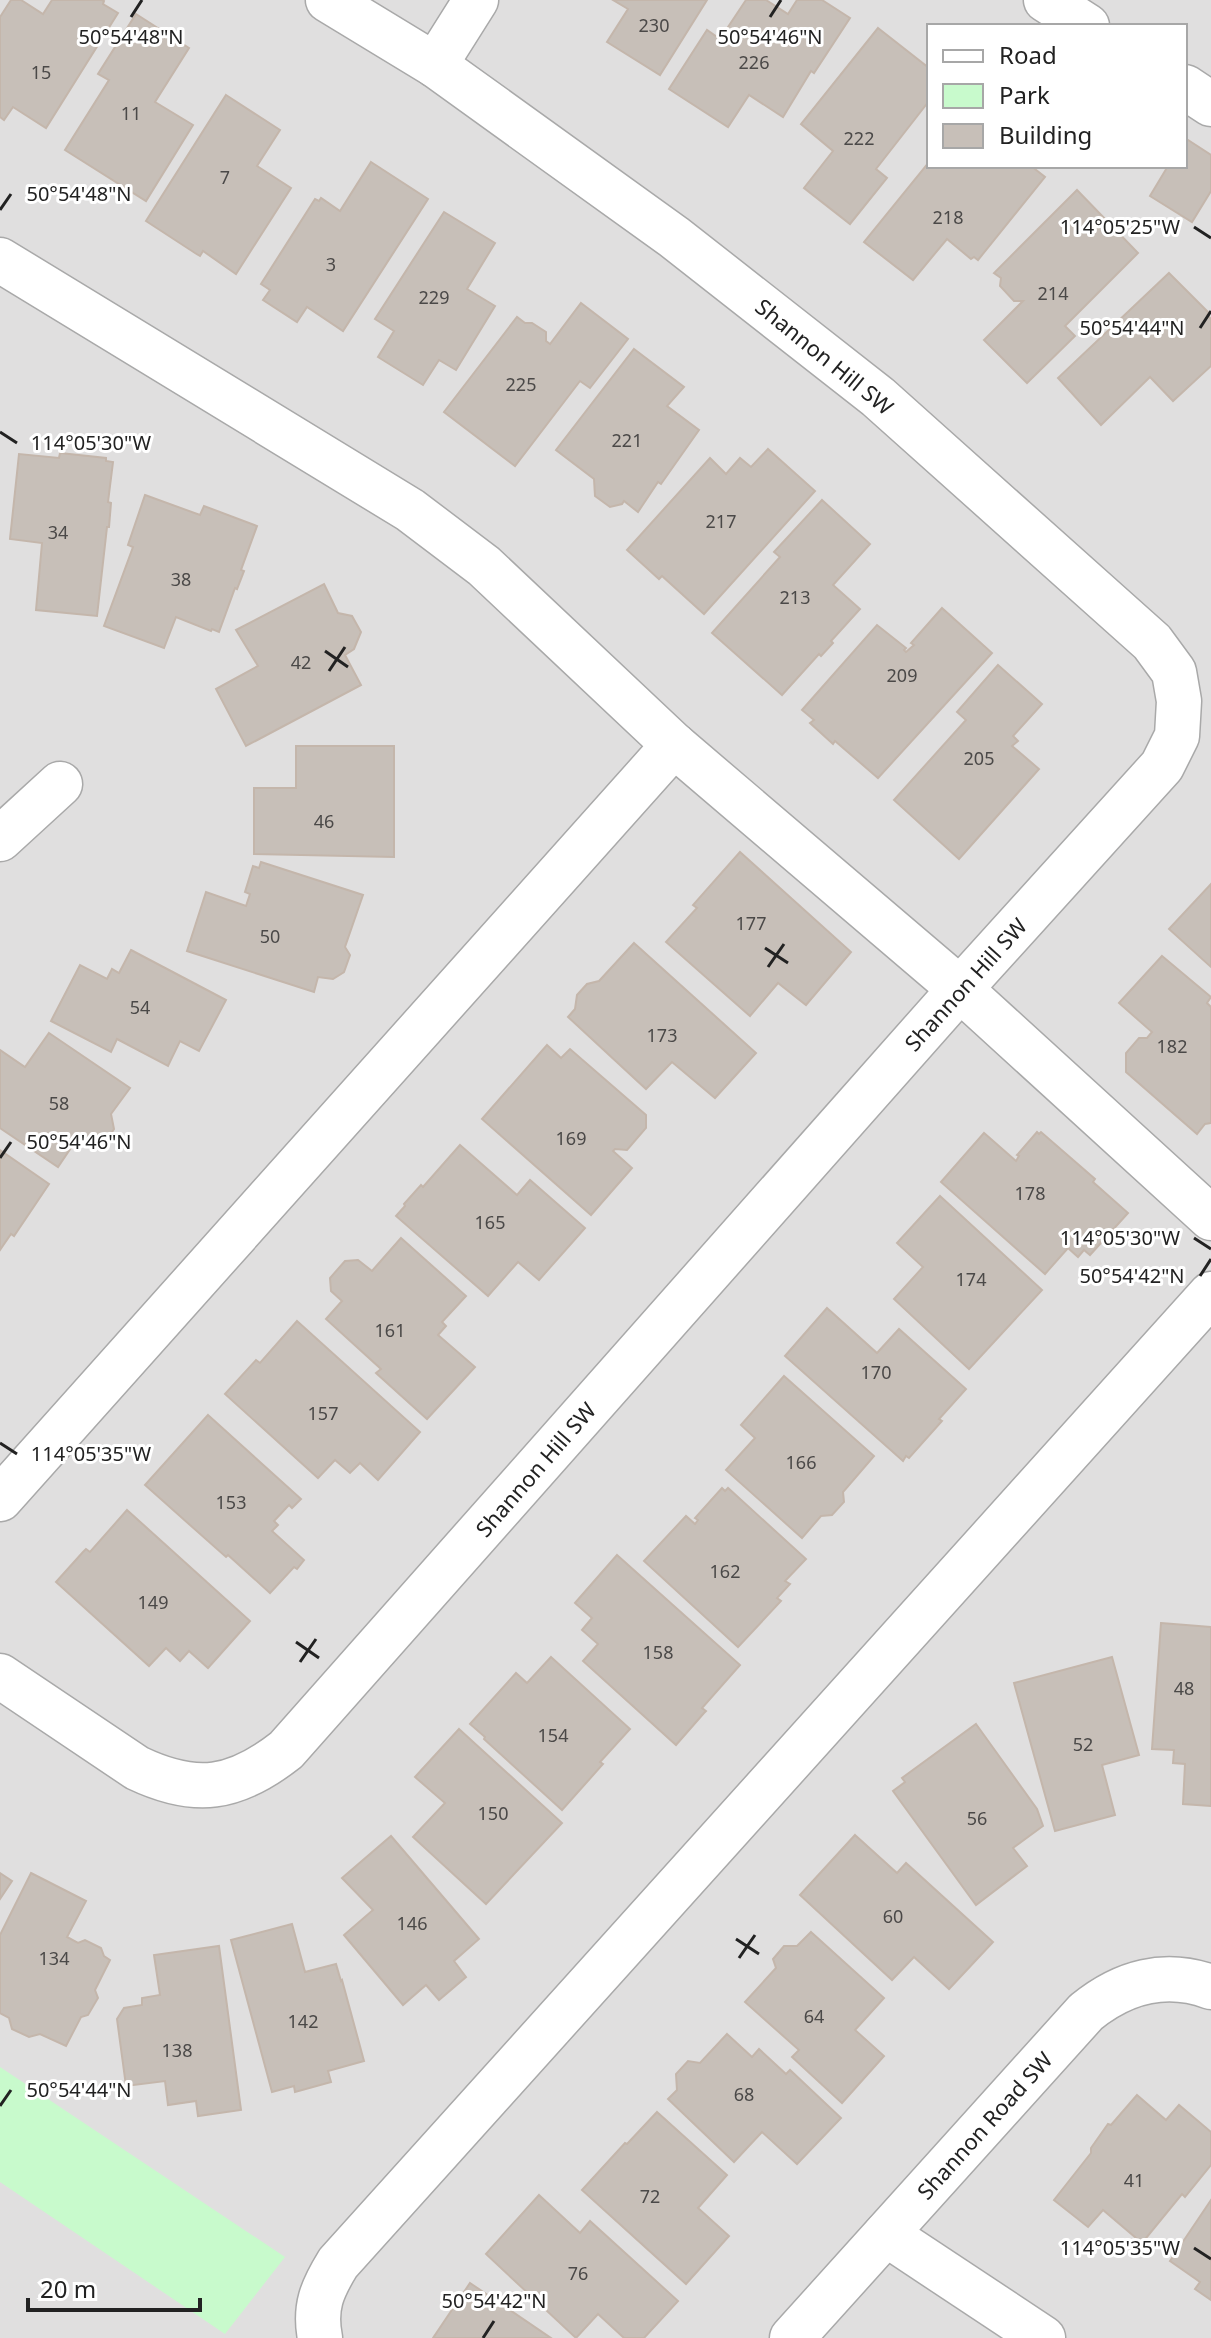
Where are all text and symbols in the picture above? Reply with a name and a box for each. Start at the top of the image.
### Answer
house number: 230 [639,13,669,37]
text: 50°54'48"N [78,23,184,50]
text: 50°54'46"N [717,23,823,50]
legend [927,24,1187,168]
text: Road [999,38,1057,71]
house number: 226 [739,50,769,74]
house number: 15 [31,60,51,84]
text: Park [999,78,1050,111]
house number: 11 [121,101,141,125]
text: Building [999,118,1092,151]
house number: 222 [844,126,874,150]
house number: 7 [220,165,230,189]
text: 50°54'48"N [26,180,132,207]
house number: 218 [933,205,963,229]
text: 114°05'25"W [1060,213,1181,240]
house number: 3 [326,252,336,276]
house number: 214 [1038,281,1068,305]
house number: 229 [419,285,449,309]
street label: Shannon Hill SW [750,291,901,421]
text: 50°54'44"N [1079,314,1185,341]
house number: 225 [506,372,536,396]
house number: 221 [612,428,642,452]
text: 114°05'30"W [31,429,152,456]
house number: 217 [706,509,736,533]
house number: 34 [48,520,68,544]
house number: 38 [171,567,191,591]
house number: 213 [780,585,810,609]
house number: 42 [291,650,311,674]
house number: 209 [887,663,917,687]
house number: 205 [964,746,994,770]
house number: 46 [314,809,334,833]
house number: 177 [736,911,766,935]
street label: Shannon Hill SW [897,911,1033,1057]
house number: 50 [260,924,280,948]
house number: 54 [130,995,150,1019]
house number: 173 [647,1023,677,1047]
house number: 182 [1157,1034,1187,1058]
house number: 58 [49,1091,69,1115]
house number: 169 [556,1126,586,1150]
text: 50°54'46"N [26,1128,132,1155]
house number: 178 [1015,1181,1045,1205]
house number: 165 [475,1210,505,1234]
text: 114°05'30"W [1060,1224,1181,1251]
text: 50°54'42"N [1079,1262,1185,1289]
house number: 174 [956,1267,986,1291]
house number: 161 [375,1318,405,1342]
house number: 170 [861,1360,891,1384]
street label: Shannon Hill SW [468,1395,602,1543]
house number: 157 [308,1401,338,1425]
text: 114°05'35"W [31,1440,152,1467]
house number: 166 [786,1450,816,1474]
house number: 153 [216,1490,246,1514]
house number: 162 [710,1559,740,1583]
house number: 149 [138,1590,168,1614]
house number: 158 [643,1640,673,1664]
house number: 48 [1174,1676,1194,1700]
house number: 154 [538,1723,568,1747]
house number: 52 [1073,1732,1093,1756]
house number: 150 [478,1801,508,1825]
house number: 56 [967,1806,987,1830]
house number: 60 [883,1904,903,1928]
house number: 146 [397,1911,427,1935]
house number: 134 [39,1946,69,1970]
house number: 64 [804,2004,824,2028]
house number: 142 [288,2009,318,2033]
house number: 138 [162,2038,192,2062]
street label: Shannon Road SW [910,2044,1059,2205]
text: 50°54'44"N [26,2076,132,2103]
house number: 68 [734,2082,754,2106]
house number: 41 [1124,2168,1144,2192]
house number: 72 [640,2184,660,2208]
text: 114°05'35"W [1060,2234,1181,2261]
house number: 76 [568,2261,588,2285]
scale bar [28,2262,200,2312]
text: 20 m [40,2272,96,2305]
text: 50°54'42"N [441,2287,547,2314]

